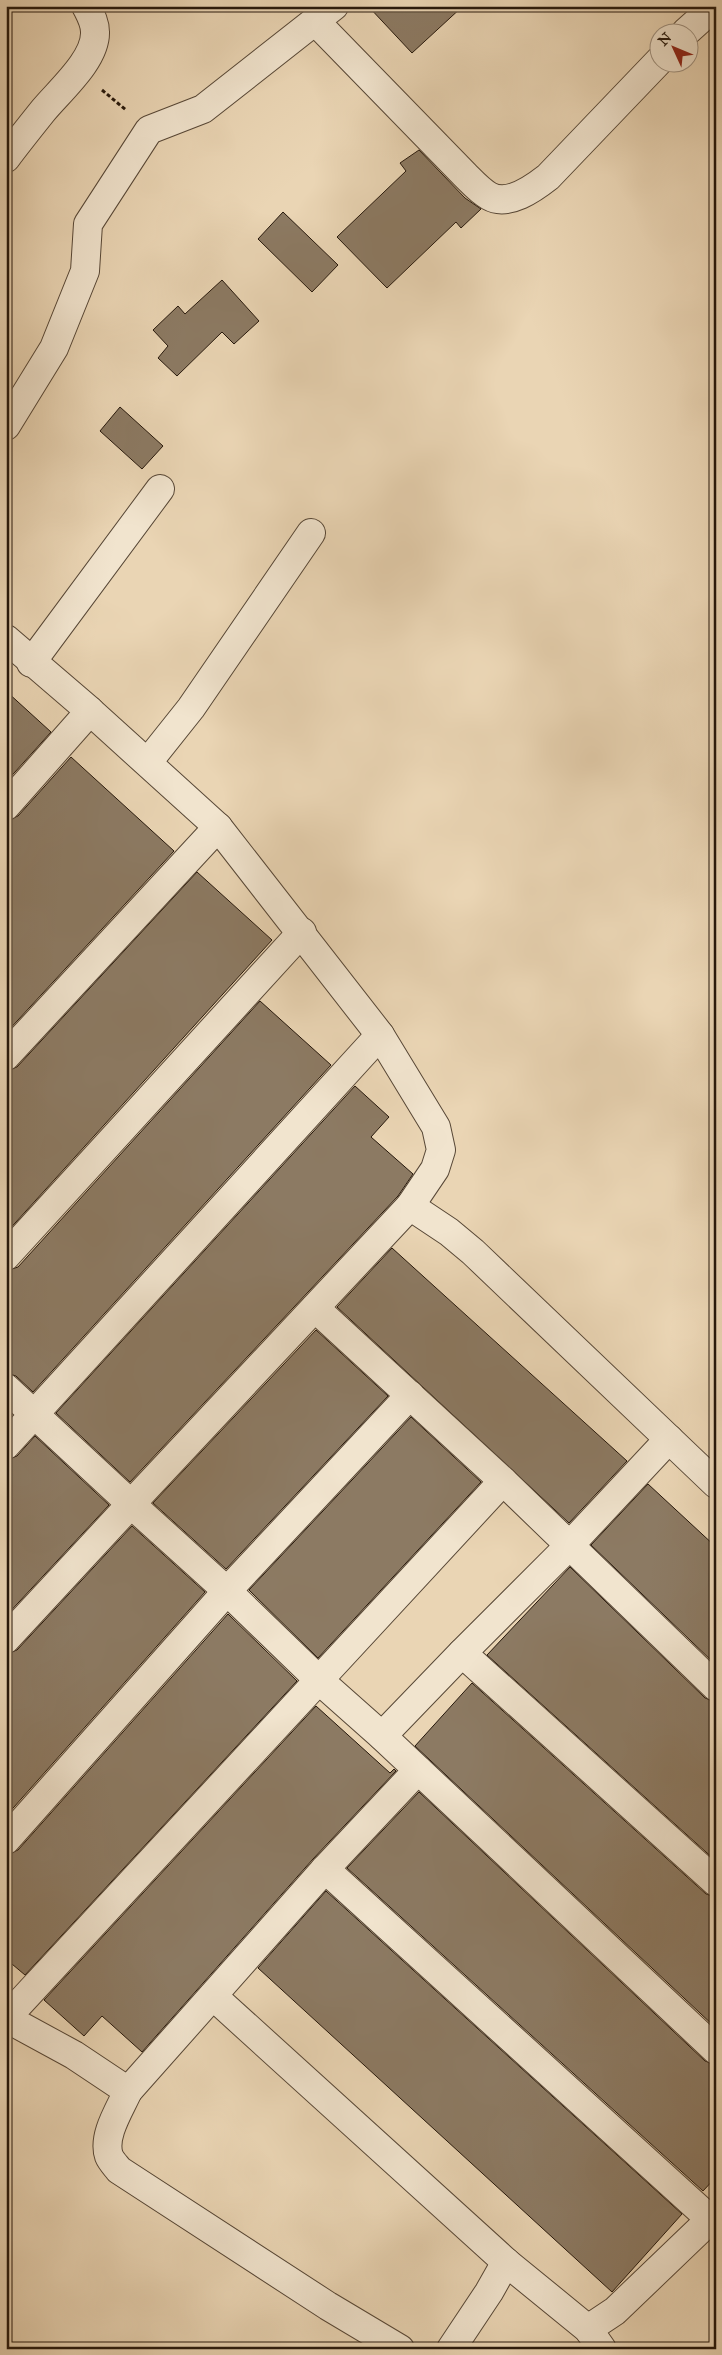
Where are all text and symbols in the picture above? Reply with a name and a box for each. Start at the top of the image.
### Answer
north arrow [650,22,700,72]
text: N [655,29,675,49]

